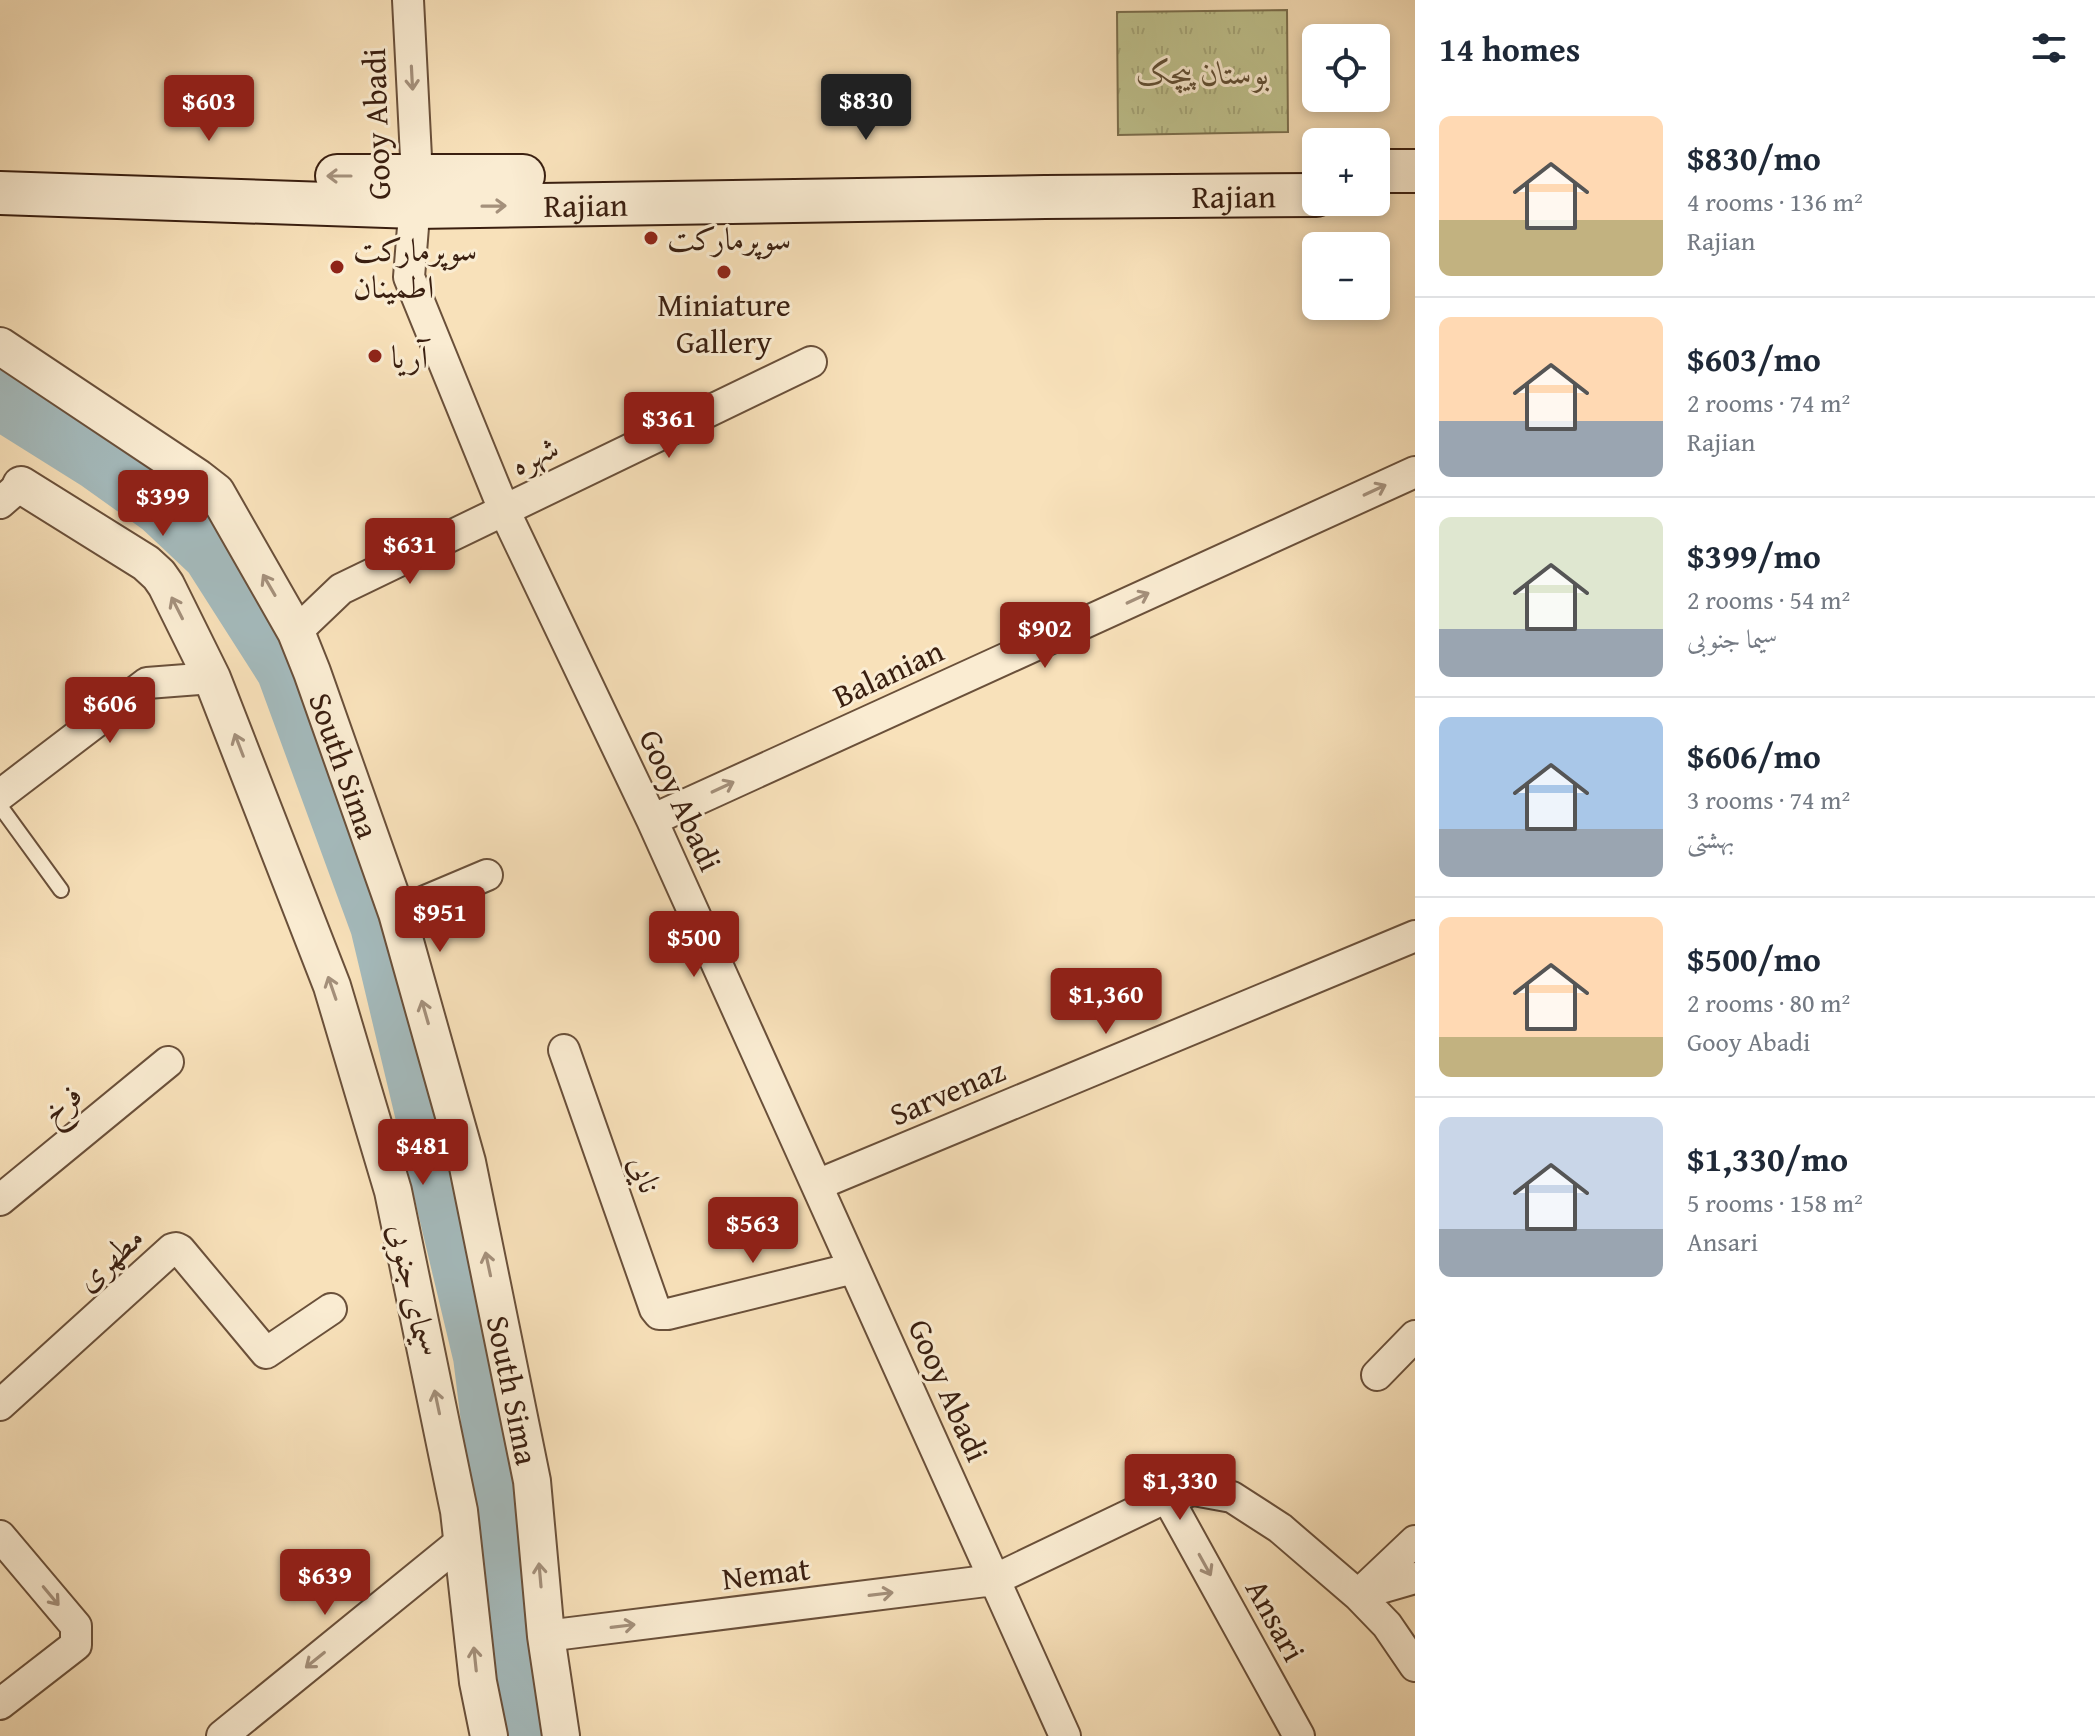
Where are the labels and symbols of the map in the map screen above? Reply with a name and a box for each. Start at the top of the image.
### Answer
street label: Gooy Abadi [350,47,402,201]
park label: بوستان پیچک [1136,49,1270,96]
one-way arrow [405,64,420,91]
pin: $830 [819,74,913,142]
pin: $603 [162,75,256,143]
one-way arrow [326,169,353,184]
street label: Rajian [1191,172,1276,219]
street label: Rajian [543,180,628,228]
one-way arrow [480,198,507,213]
place label: سوپرمارکت [667,215,791,262]
place label: سوپرمارکت اطمینان [353,226,477,310]
marker: سوپرمارکت [642,229,660,247]
marker: سوپرمارکت اطمینان [328,258,346,276]
marker: Miniature Gallery [715,263,733,281]
place label: Miniature Gallery [657,281,791,365]
place label: آریا [391,333,431,380]
marker: آریا [366,347,384,365]
pin: $361 [622,392,716,460]
street label: شهره [502,423,566,487]
pin: $399 [116,470,210,538]
one-way arrow [1362,482,1386,497]
pin: $631 [363,518,457,586]
one-way arrow [261,574,277,597]
one-way arrow [1126,590,1150,605]
one-way arrow [169,597,185,621]
pin: $902 [998,602,1092,670]
street label: Balanian [825,627,951,719]
pin: $606 [63,677,157,745]
street label: South Sima [298,686,392,845]
street label: Gooy Abadi [628,721,734,879]
one-way arrow [231,733,245,758]
one-way arrow [711,779,735,794]
pin: $951 [393,886,487,954]
pin: $500 [647,911,741,979]
pin: $1,360 [1041,968,1171,1036]
one-way arrow [324,976,339,1001]
one-way arrow [417,1000,432,1026]
street label: Sarvenaz [882,1047,1012,1137]
street label: فرخ [30,1072,95,1138]
pin: $481 [376,1119,470,1187]
street label: نایی [618,1149,674,1199]
pin: $563 [706,1197,800,1265]
street label: مطهری [64,1214,154,1302]
street label: سیمای جنوبی [377,1219,451,1361]
one-way arrow [479,1252,494,1278]
street label: South Sima [475,1311,552,1469]
street label: Gooy Abadi [897,1311,1001,1469]
one-way arrow [429,1390,444,1416]
pin: $1,330 [1115,1454,1245,1522]
street label: Nemat [719,1544,813,1602]
pin: $639 [278,1549,372,1617]
one-way arrow [1197,1553,1213,1577]
one-way arrow [533,1563,548,1589]
street label: Ansari [1234,1570,1318,1670]
one-way arrow [42,1585,60,1605]
one-way arrow [867,1587,894,1602]
one-way arrow [609,1619,636,1634]
one-way arrow [468,1646,483,1673]
one-way arrow [305,1651,326,1669]

